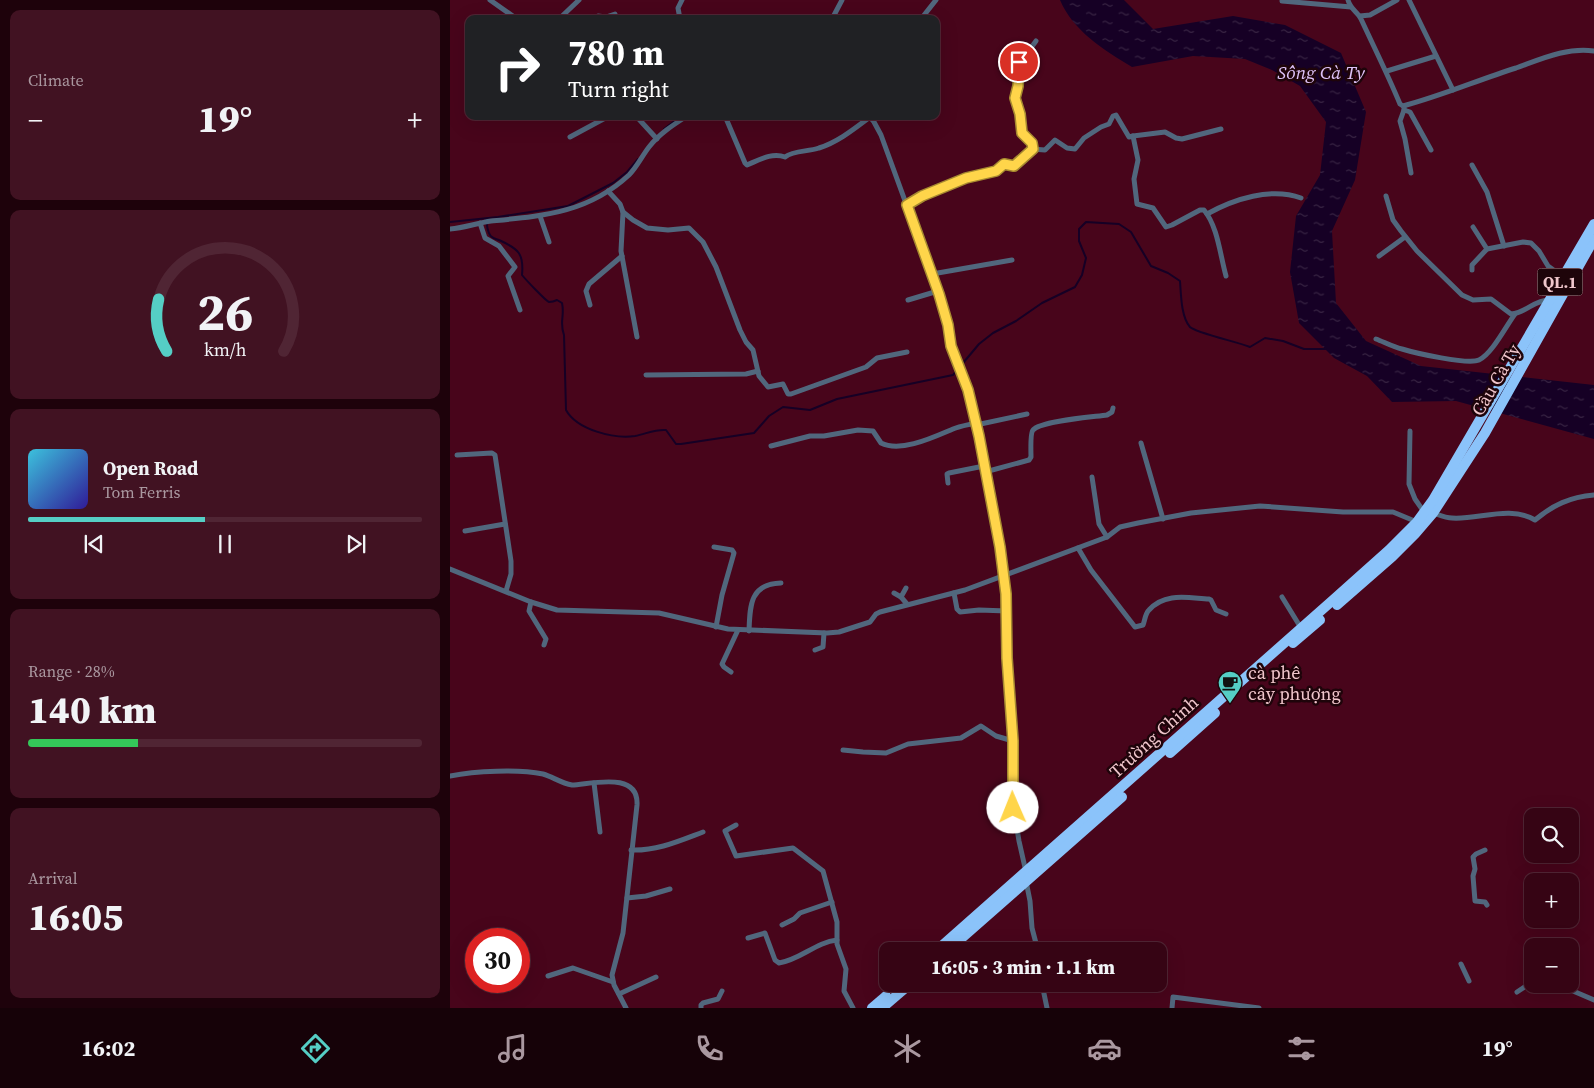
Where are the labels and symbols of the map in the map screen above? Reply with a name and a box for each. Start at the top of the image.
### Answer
pin [998,41,1040,83]
water label: Sông Cà Ty [1277,59,1366,85]
road number: QL.1 [1538,268,1582,296]
street label: Cầu Cà Ty [1465,339,1527,420]
place label: cà phê cây phượng [1248,660,1341,706]
cafe icon: cà phê cây phượng [1217,670,1243,704]
street label: Trường Chinh [1104,690,1204,783]
position arrow [986,781,1038,833]
speed limit sign: 30 [465,928,530,993]

